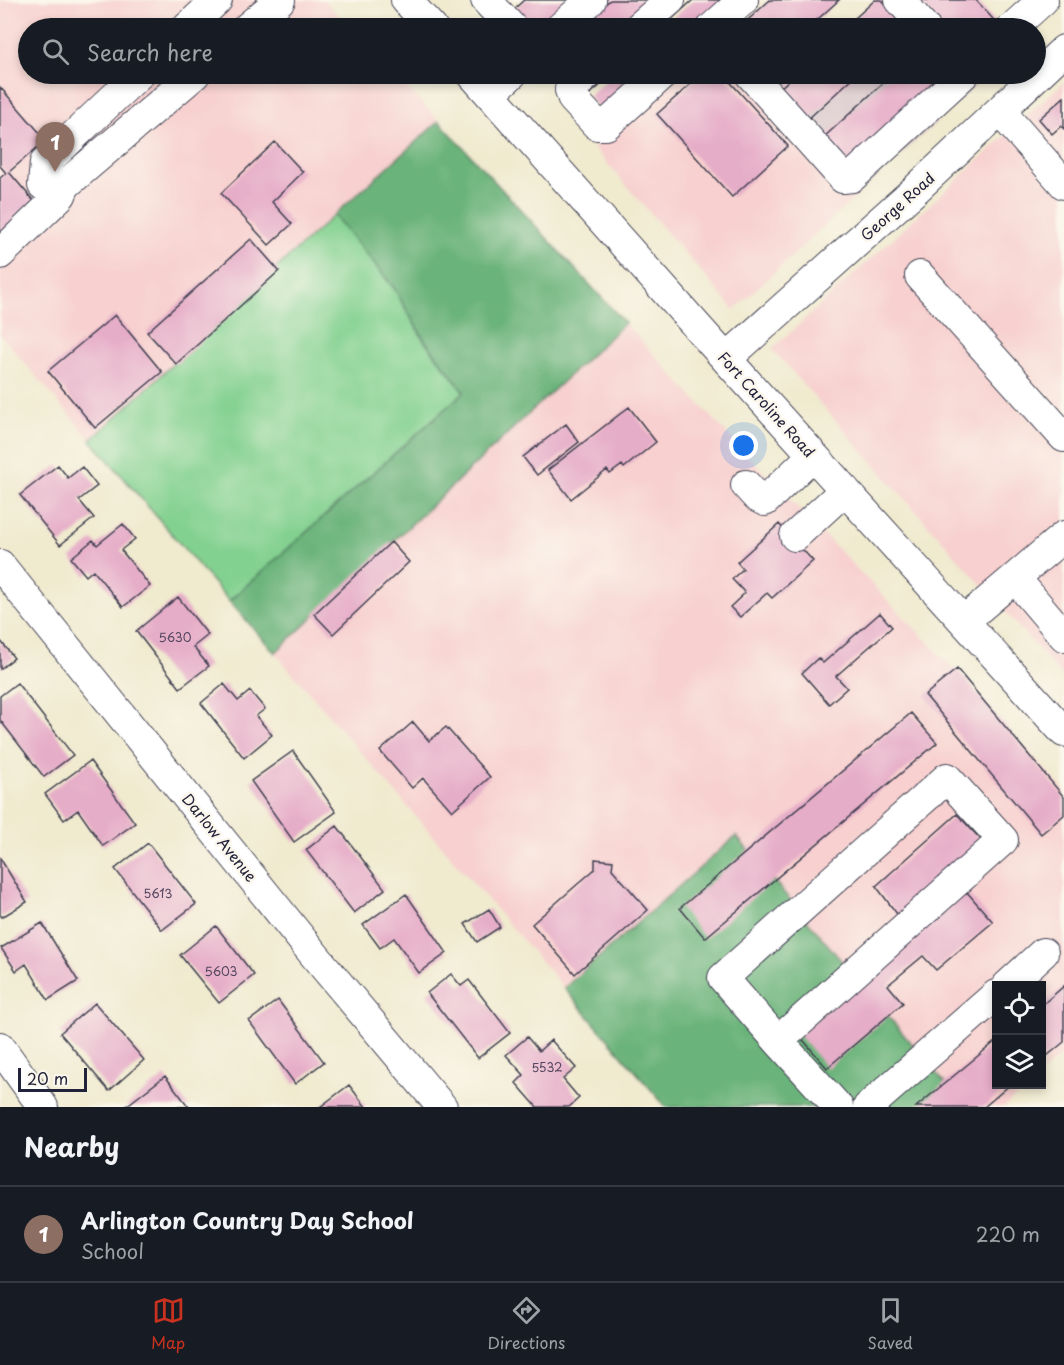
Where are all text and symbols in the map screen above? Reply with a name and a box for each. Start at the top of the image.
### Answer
search box [18,18,1046,84]
icon: search [39,35,72,68]
text: Search here [87,35,213,68]
pin: 1 [36,122,74,172]
street label: George Road [855,166,939,246]
street label: Fort Caroline Road [713,346,821,462]
your location [729,431,758,460]
house number: 5630 [158,628,192,646]
street label: Darlow Avenue [177,788,263,886]
house number: 5613 [143,884,173,902]
house number: 5603 [205,962,238,980]
map controls [992,981,1046,1089]
button: locate [992,981,1046,1035]
button: layers [992,1035,1046,1089]
house number: 5532 [531,1058,563,1076]
scale bar [18,1065,87,1092]
text: 20 m [27,1066,68,1090]
text: Nearby [24,1127,119,1166]
text: Arlington Country Day School [81,1203,414,1236]
text: 1 [39,1219,48,1249]
text: 220 m [976,1219,1040,1249]
text: School [81,1236,144,1266]
tab: Map [151,1294,185,1354]
tab: Directions [487,1294,565,1354]
tab: Saved [867,1294,913,1354]

